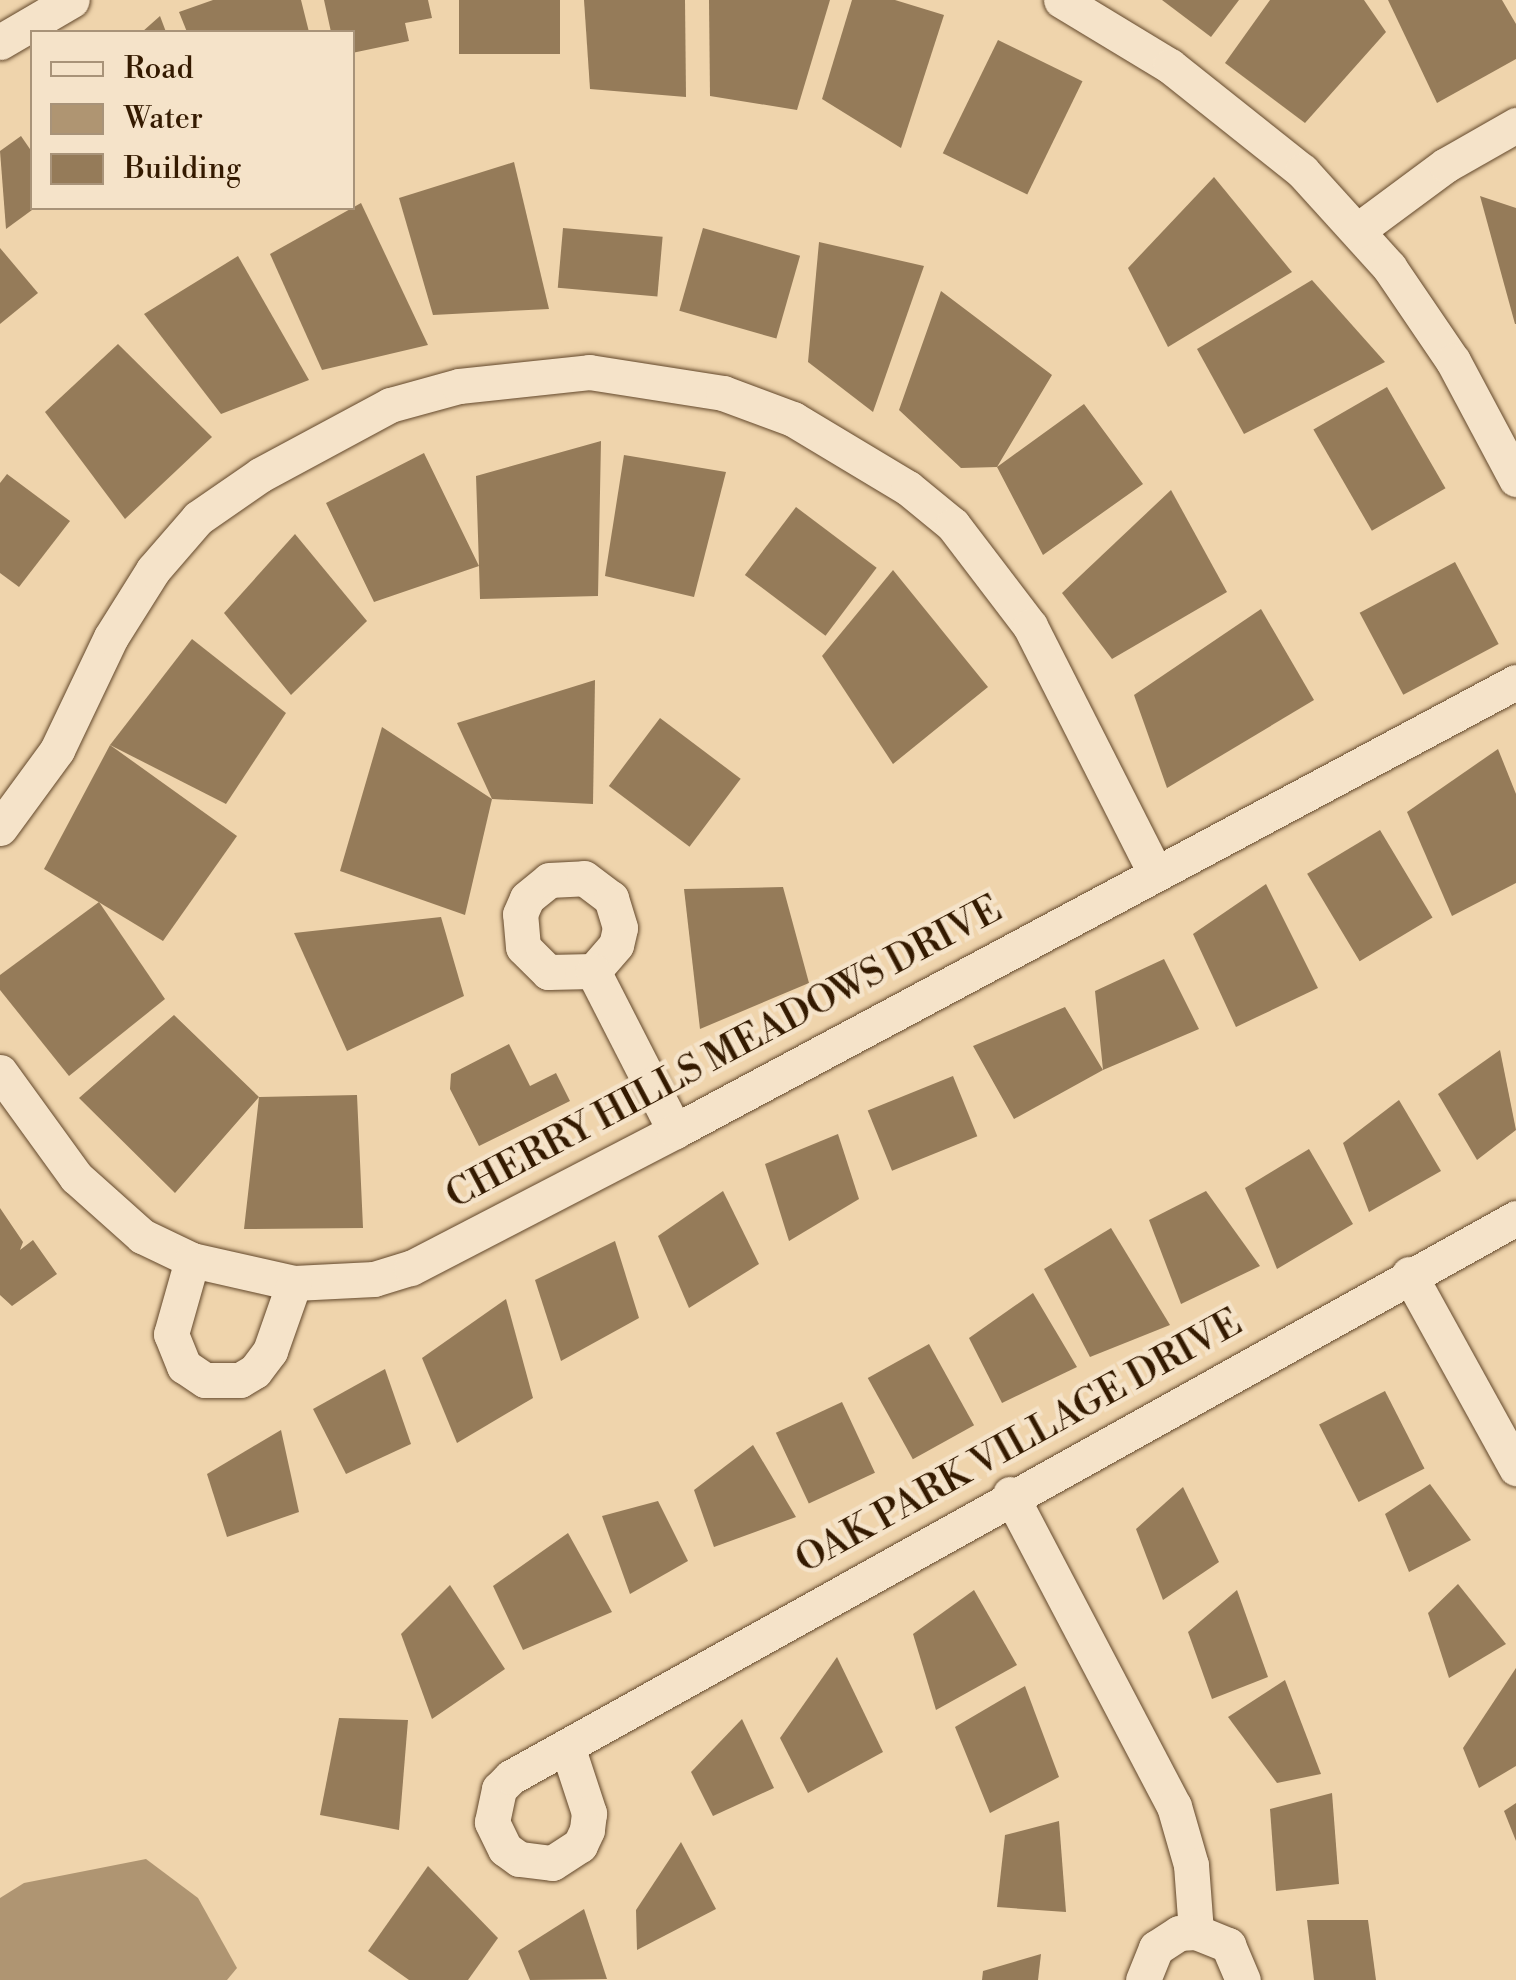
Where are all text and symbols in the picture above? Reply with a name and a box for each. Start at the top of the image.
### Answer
legend [30,30,355,210]
text: Road [124,50,194,88]
text: Water [124,100,203,138]
text: Building [124,150,241,188]
street label: CHERRY HILLS MEADOWS DRIVE [439,887,1009,1219]
street label: OAK PARK VILLAGE DRIVE [788,1300,1250,1584]

